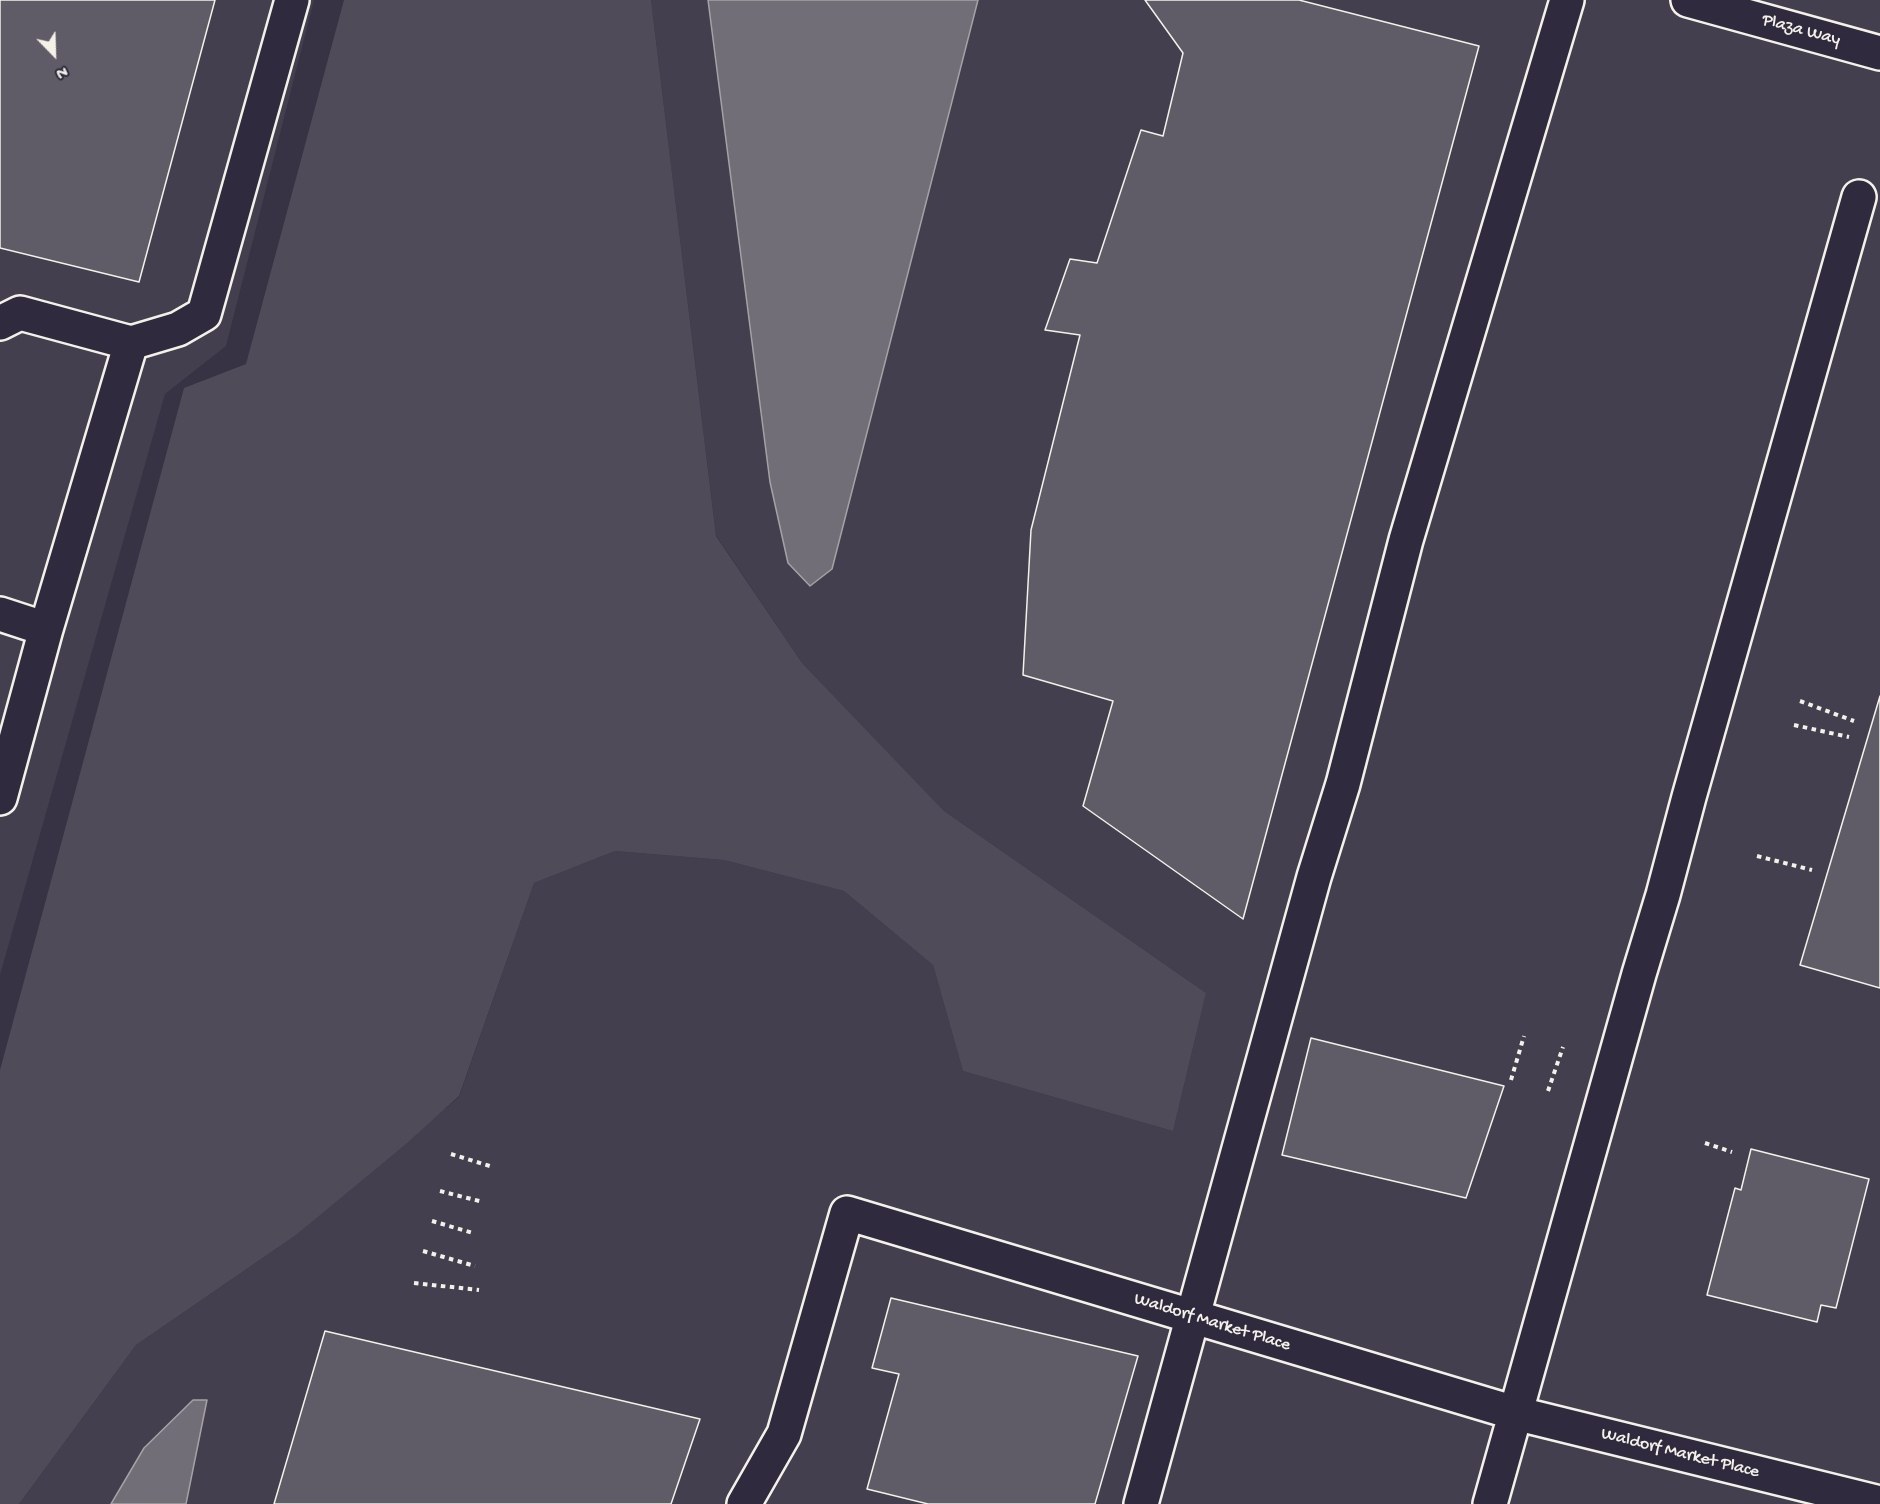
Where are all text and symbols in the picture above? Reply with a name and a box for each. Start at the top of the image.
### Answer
street label: Plaza Way [1759,10,1843,52]
north arrow [24,24,84,84]
text: N [53,60,70,82]
street label: Waldorf Market Place [1131,1289,1293,1357]
street label: Waldorf Market Place [1599,1424,1761,1484]

